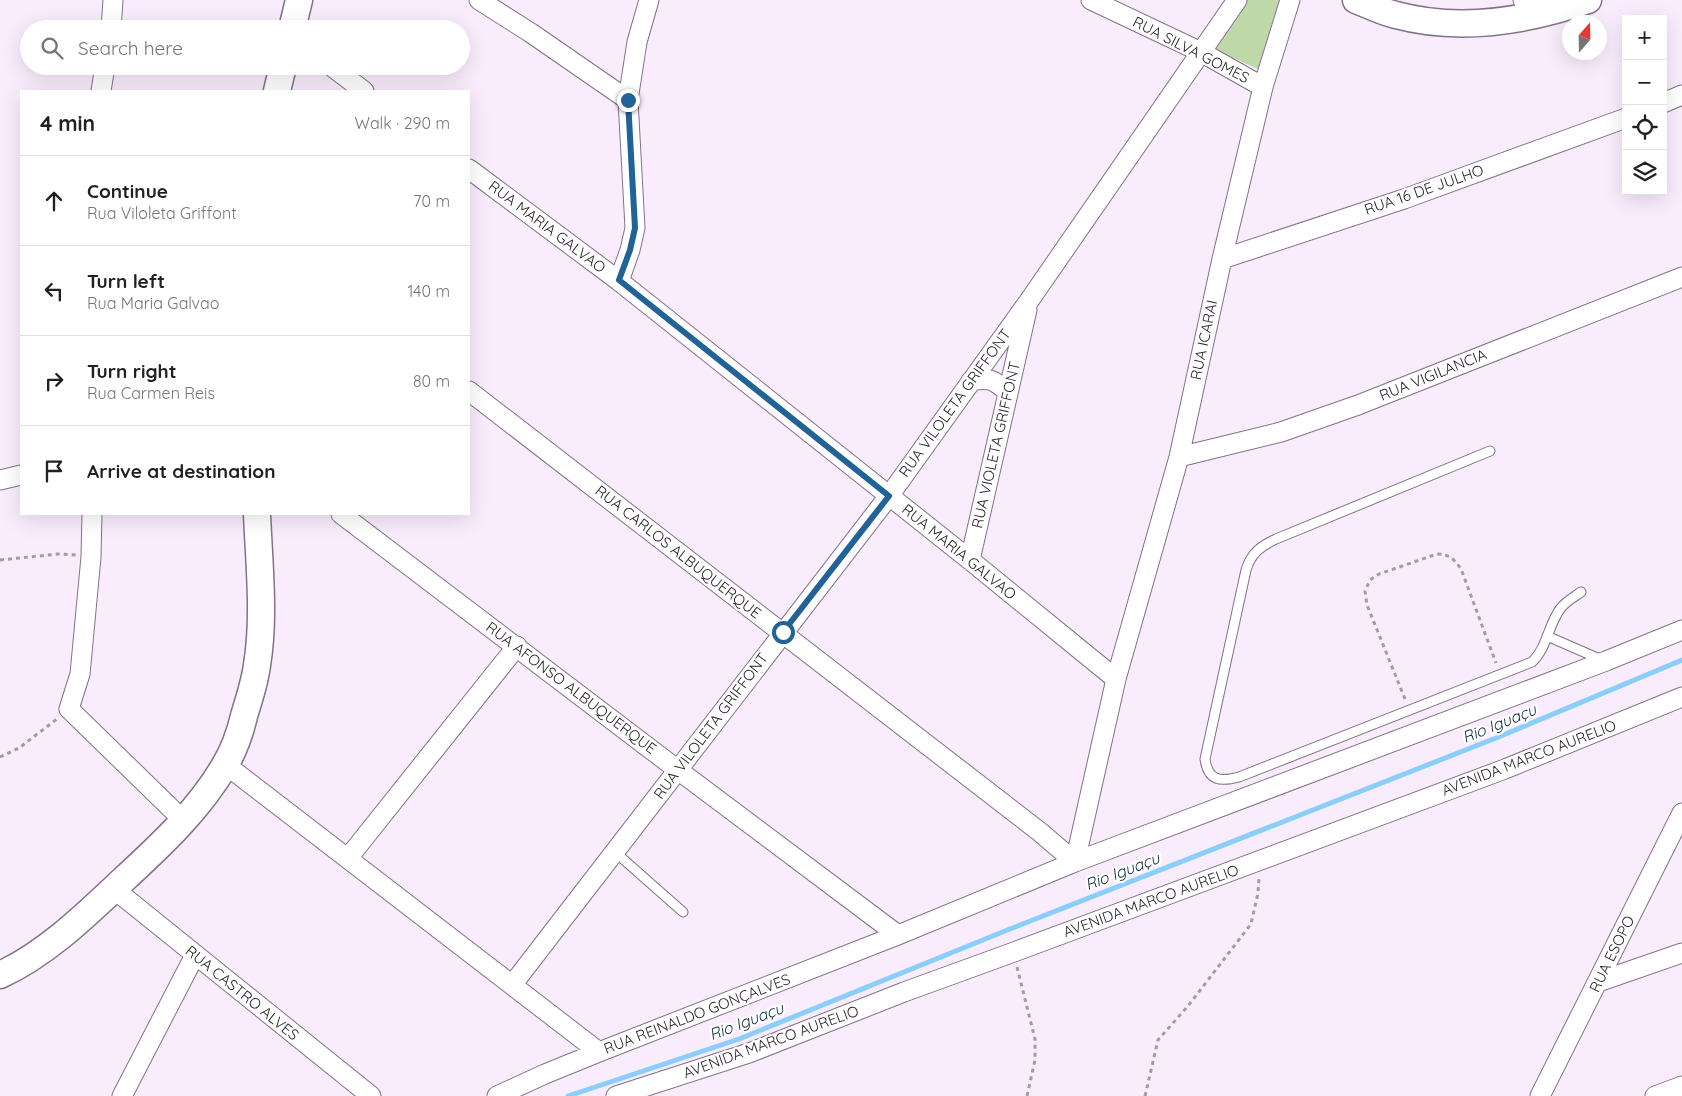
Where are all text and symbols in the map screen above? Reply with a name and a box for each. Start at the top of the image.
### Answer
street label: RUA SILVA GOMES [1130,12,1253,87]
north arrow [1562,15,1607,60]
map controls [1622,15,1667,195]
button: + [1622,15,1667,60]
search box [20,20,470,75]
icon: search [38,34,66,62]
text: Search here [78,36,183,60]
button: − [1622,60,1667,105]
route end [617,89,640,112]
button: locate [1622,105,1667,150]
text: 4 min [40,110,95,136]
text: Walk · 290 m [355,113,450,133]
button: layers [1622,150,1667,195]
street label: RUA 16 DE JULHO [1362,160,1486,219]
street label: RUA MARIA GALVAO [485,176,610,277]
text: Continue [87,179,168,203]
icon: ahead [40,187,68,215]
text: 70 m [413,191,450,211]
text: Rua Viloleta Griffont [87,203,237,223]
text: Turn left [87,269,165,293]
icon: left [40,277,68,305]
text: 140 m [407,281,450,301]
text: Rua Maria Galvao [87,293,219,313]
street label: RUA ICARAI [1186,298,1221,382]
street label: RUA VILOLETA GRIFFONT [894,325,1015,481]
street label: RUA VIGILANCIA [1376,344,1490,405]
text: Turn right [87,359,176,383]
street label: RUA VIOLETA GRIFFONT [967,360,1024,530]
icon: right [40,367,68,395]
text: 80 m [413,371,450,391]
text: Rua Carmen Reis [87,383,215,403]
icon: arrive [40,457,68,485]
text: Arrive at destination [87,459,276,483]
street label: RUA CARLOS ALBUQUERQUE [592,481,765,622]
street label: RUA MARIA GALVAO [898,500,1020,604]
street label: RUA AFONSO ALBUQUERQUE [482,617,660,758]
route start [772,621,795,644]
street label: RUA VILOLETA GRIFFONT [649,649,772,803]
water label: Rio Iguaçu [1459,699,1540,747]
street label: AVENIDA MARCO AURELIO [1439,715,1619,800]
water label: Rio Iguaçu [1082,847,1163,894]
street label: AVENIDA MARCO AURELIO [1060,860,1241,941]
street label: RUA ESOPO [1585,912,1638,995]
street label: RUA CASTRO ALVES [182,941,303,1044]
street label: RUA REINALDO GONÇALVES [601,969,793,1058]
water label: Rio Iguaçu [706,997,787,1044]
street label: AVENIDA MARCO AURELIO [680,1001,861,1082]

